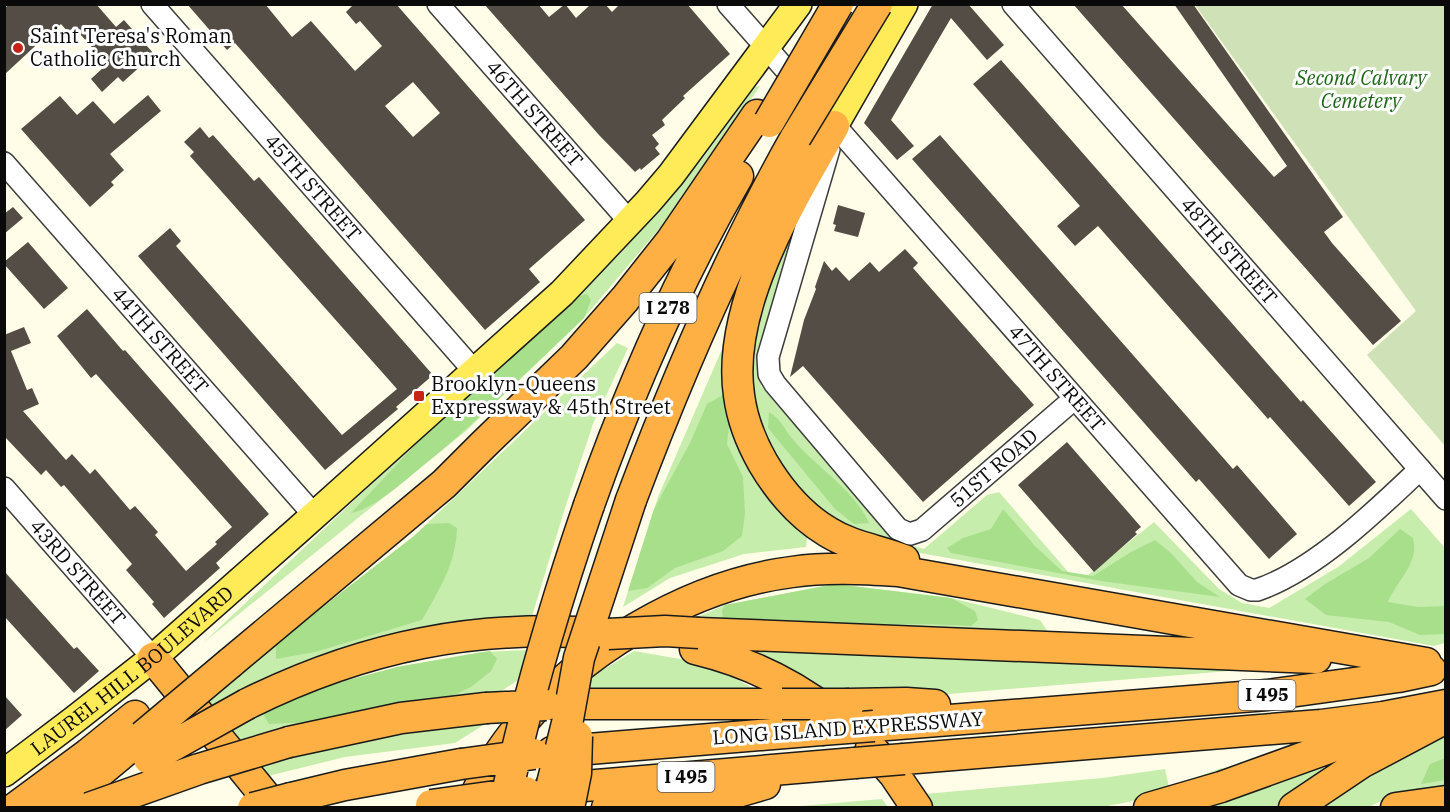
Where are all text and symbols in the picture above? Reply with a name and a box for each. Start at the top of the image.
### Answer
place label: Saint Teresa's Roman Catholic Church [30,22,232,72]
marker: Saint Teresa's Roman Catholic Church [11,41,25,55]
street label: 46TH STREET [480,54,589,172]
park label: Second Calvary Cemetery [1295,64,1428,114]
street label: 45TH STREET [259,128,368,246]
street label: 48TH STREET [1175,191,1284,310]
street label: 44TH STREET [106,281,215,399]
road number: I 278 [640,293,696,323]
street label: 47TH STREET [1003,318,1112,437]
place label: Brooklyn-Queens Expressway & 45th Street [431,370,671,420]
marker: Brooklyn-Queens Expressway & 45th Street [412,389,426,403]
street label: 51ST ROAD [944,422,1043,513]
street label: 43RD STREET [24,513,132,631]
street label: LAUREL HILL BOULEVARD [25,579,239,761]
road number: I 495 [1238,680,1296,710]
street label: LONG ISLAND EXPRESSWAY [712,705,985,750]
road number: I 495 [658,762,714,792]

